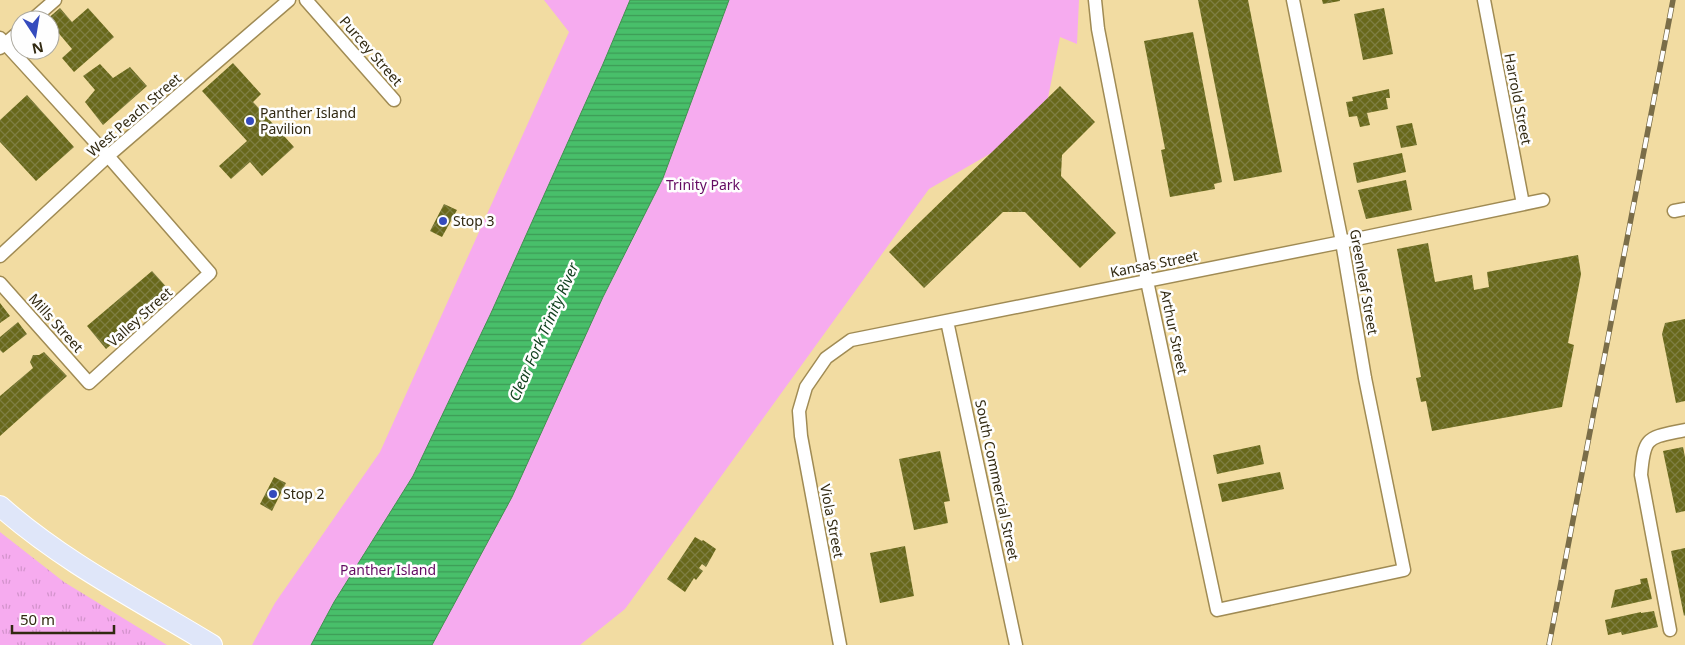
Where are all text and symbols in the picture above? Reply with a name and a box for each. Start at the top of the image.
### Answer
north arrow [10,10,60,60]
street label: Purcey Street [336,12,407,90]
text: N [30,38,45,59]
street label: Harrold Street [1500,51,1537,146]
street label: West Peach Street [83,69,185,161]
place label: Panther Island Pavilion [260,103,356,138]
marker: Panther Island Pavilion [244,115,256,127]
park label: Trinity Park [666,175,741,194]
place label: Stop 3 [453,211,494,230]
marker: Stop 3 [437,215,449,227]
street label: Greenleaf Street [1346,228,1383,336]
street label: Kansas Street [1108,246,1199,281]
water label: Clear Fork Trinity River [504,258,583,404]
street label: Valley Street [103,283,176,351]
street label: Arthur Street [1156,288,1193,376]
street label: Mills Street [25,289,88,356]
street label: South Commercial Street [971,398,1024,562]
street label: Viola Street [816,482,849,559]
place label: Stop 2 [283,484,324,503]
marker: Stop 2 [267,488,279,500]
park label: Panther Island [340,560,436,579]
scale bar [12,602,115,634]
text: 50 m [20,609,55,629]

